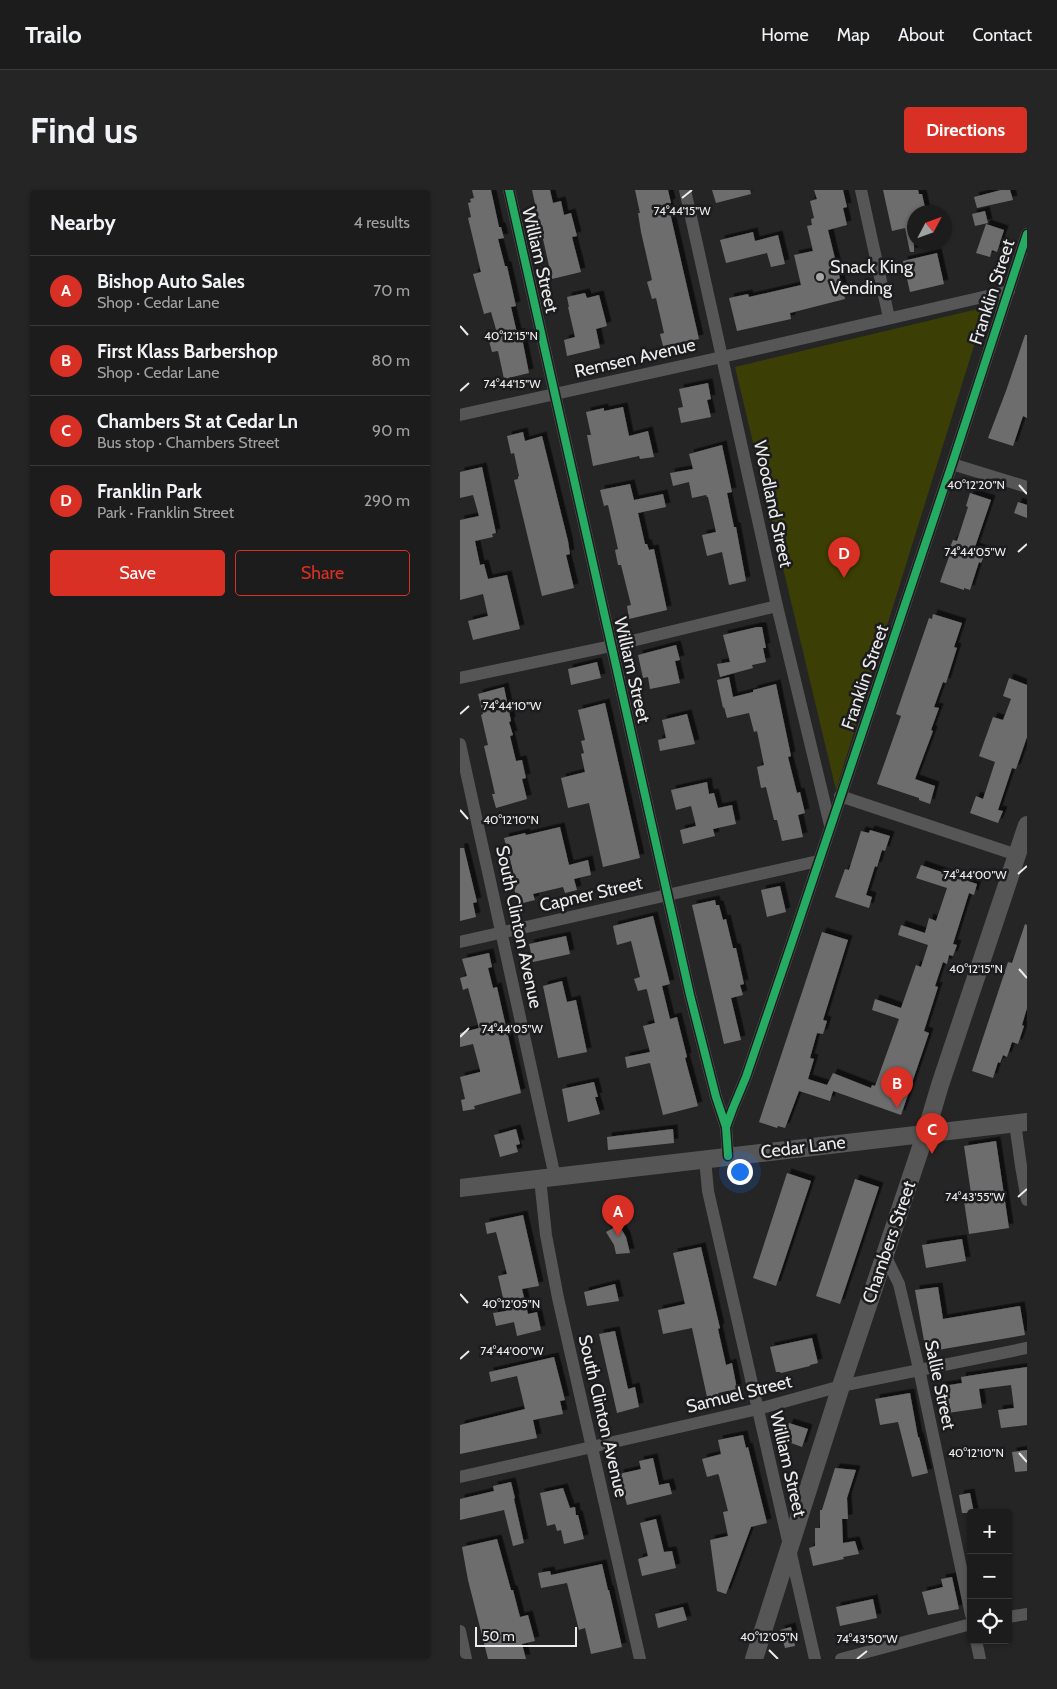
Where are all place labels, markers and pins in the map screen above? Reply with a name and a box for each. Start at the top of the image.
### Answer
place label: Snack King Vending [830,256,914,299]
marker: Snack King Vending [814,271,826,283]
pin: D [828,537,860,578]
pin: B [881,1067,913,1108]
pin: C [916,1113,948,1154]
pin: A [602,1195,634,1236]

